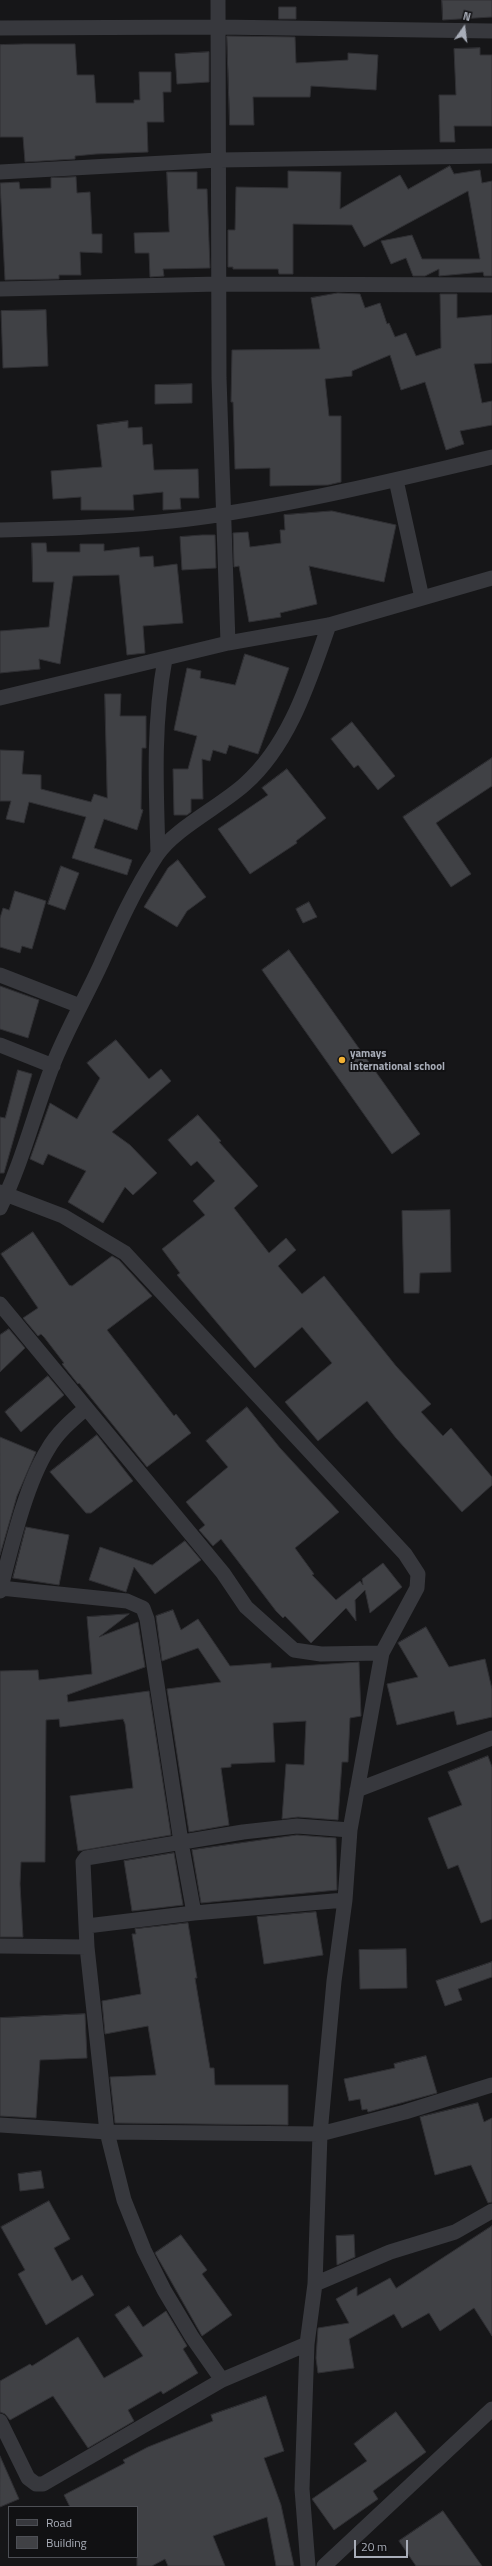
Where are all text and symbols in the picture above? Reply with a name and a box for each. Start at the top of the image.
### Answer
north arrow [444,8,484,48]
text: N [461,8,473,25]
place label: yamays international school [350,1047,445,1073]
marker: yamays international school [337,1055,347,1065]
legend [8,2506,138,2558]
text: Road [46,2513,72,2532]
scale bar [356,2532,410,2558]
text: Building [46,2533,87,2552]
text: 20 m [361,2537,387,2556]

